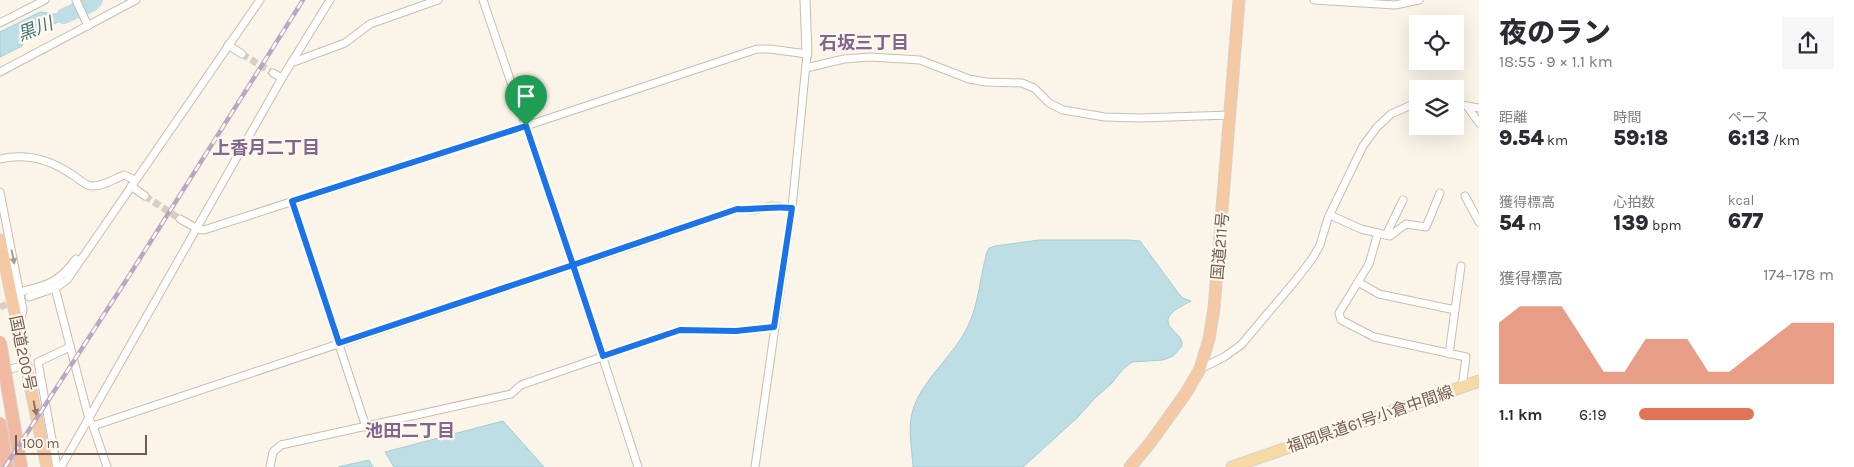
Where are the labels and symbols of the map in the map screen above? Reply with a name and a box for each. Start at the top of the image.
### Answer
water label: 黒川 [14,12,58,46]
district label: 石坂三丁目 [819,32,909,54]
pin [505,75,547,126]
district label: 上香月二丁目 [212,137,320,159]
street label: 国道211号 [1208,211,1232,281]
one-way arrow [9,250,17,265]
street label: 国道200号 [6,314,40,392]
street label: 福岡県道61号小倉中間線 [1284,382,1456,456]
one-way arrow [31,400,39,416]
district label: 池田二丁目 [365,420,455,442]
scale bar [15,432,148,455]

